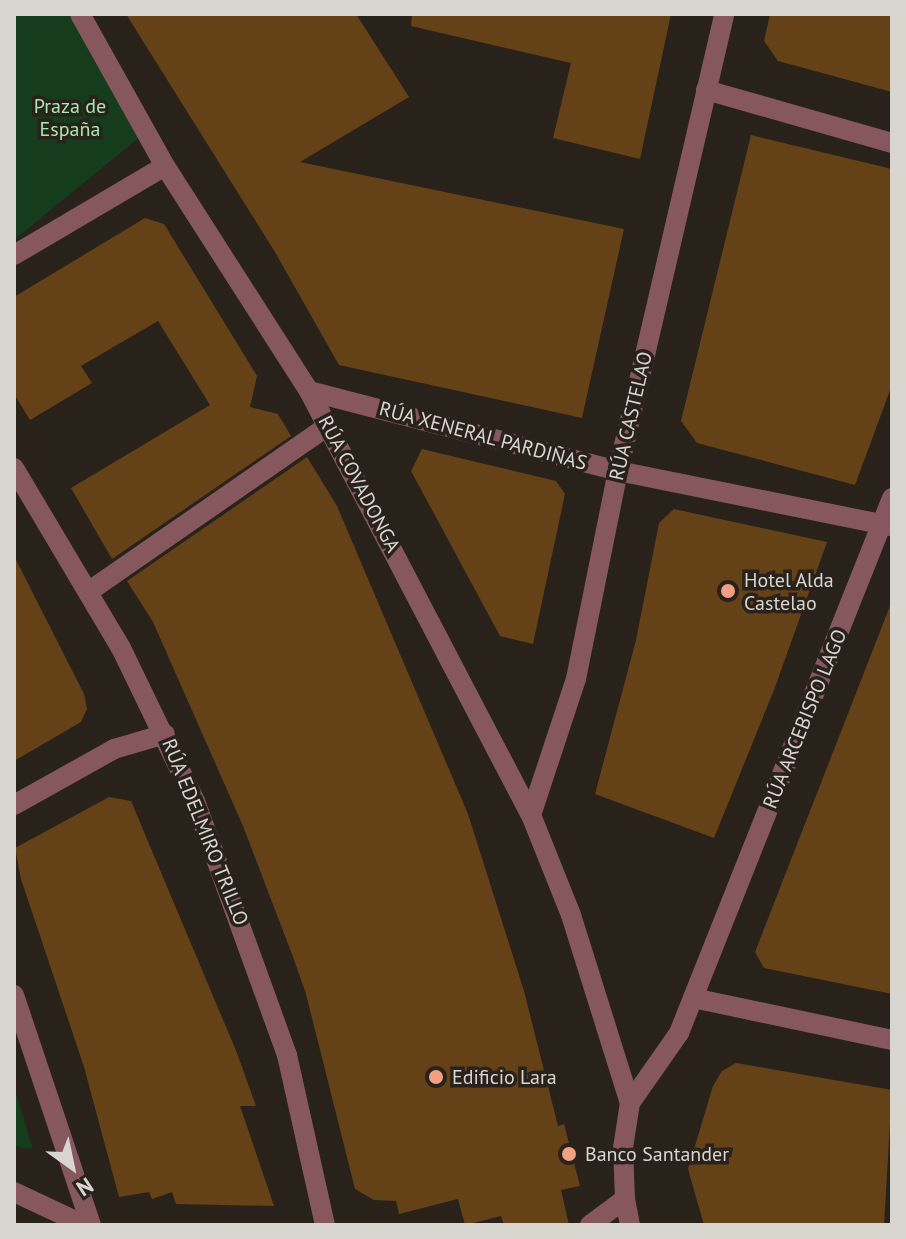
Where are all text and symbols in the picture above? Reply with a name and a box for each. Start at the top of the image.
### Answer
park label: Praza de España [34,94,106,141]
street label: RÚA CASTELAO [604,349,658,483]
street label: RÚA XENERAL PARDIÑAS [375,396,591,476]
street label: RÚA COVADONGA [313,411,405,557]
place label: Hotel Alda Castelao [744,568,834,615]
marker: Hotel Alda Castelao [719,582,737,600]
street label: RÚA ARCEBISPO LAGO [758,625,852,813]
street label: RÚA EDELMIRO TRILLO [156,735,254,929]
place label: Edificio Lara [452,1065,557,1089]
marker: Edificio Lara [427,1068,445,1086]
north arrow [32,1127,112,1207]
place label: Banco Santander [585,1142,729,1166]
marker: Banco Santander [560,1145,578,1163]
text: N [71,1171,99,1203]

